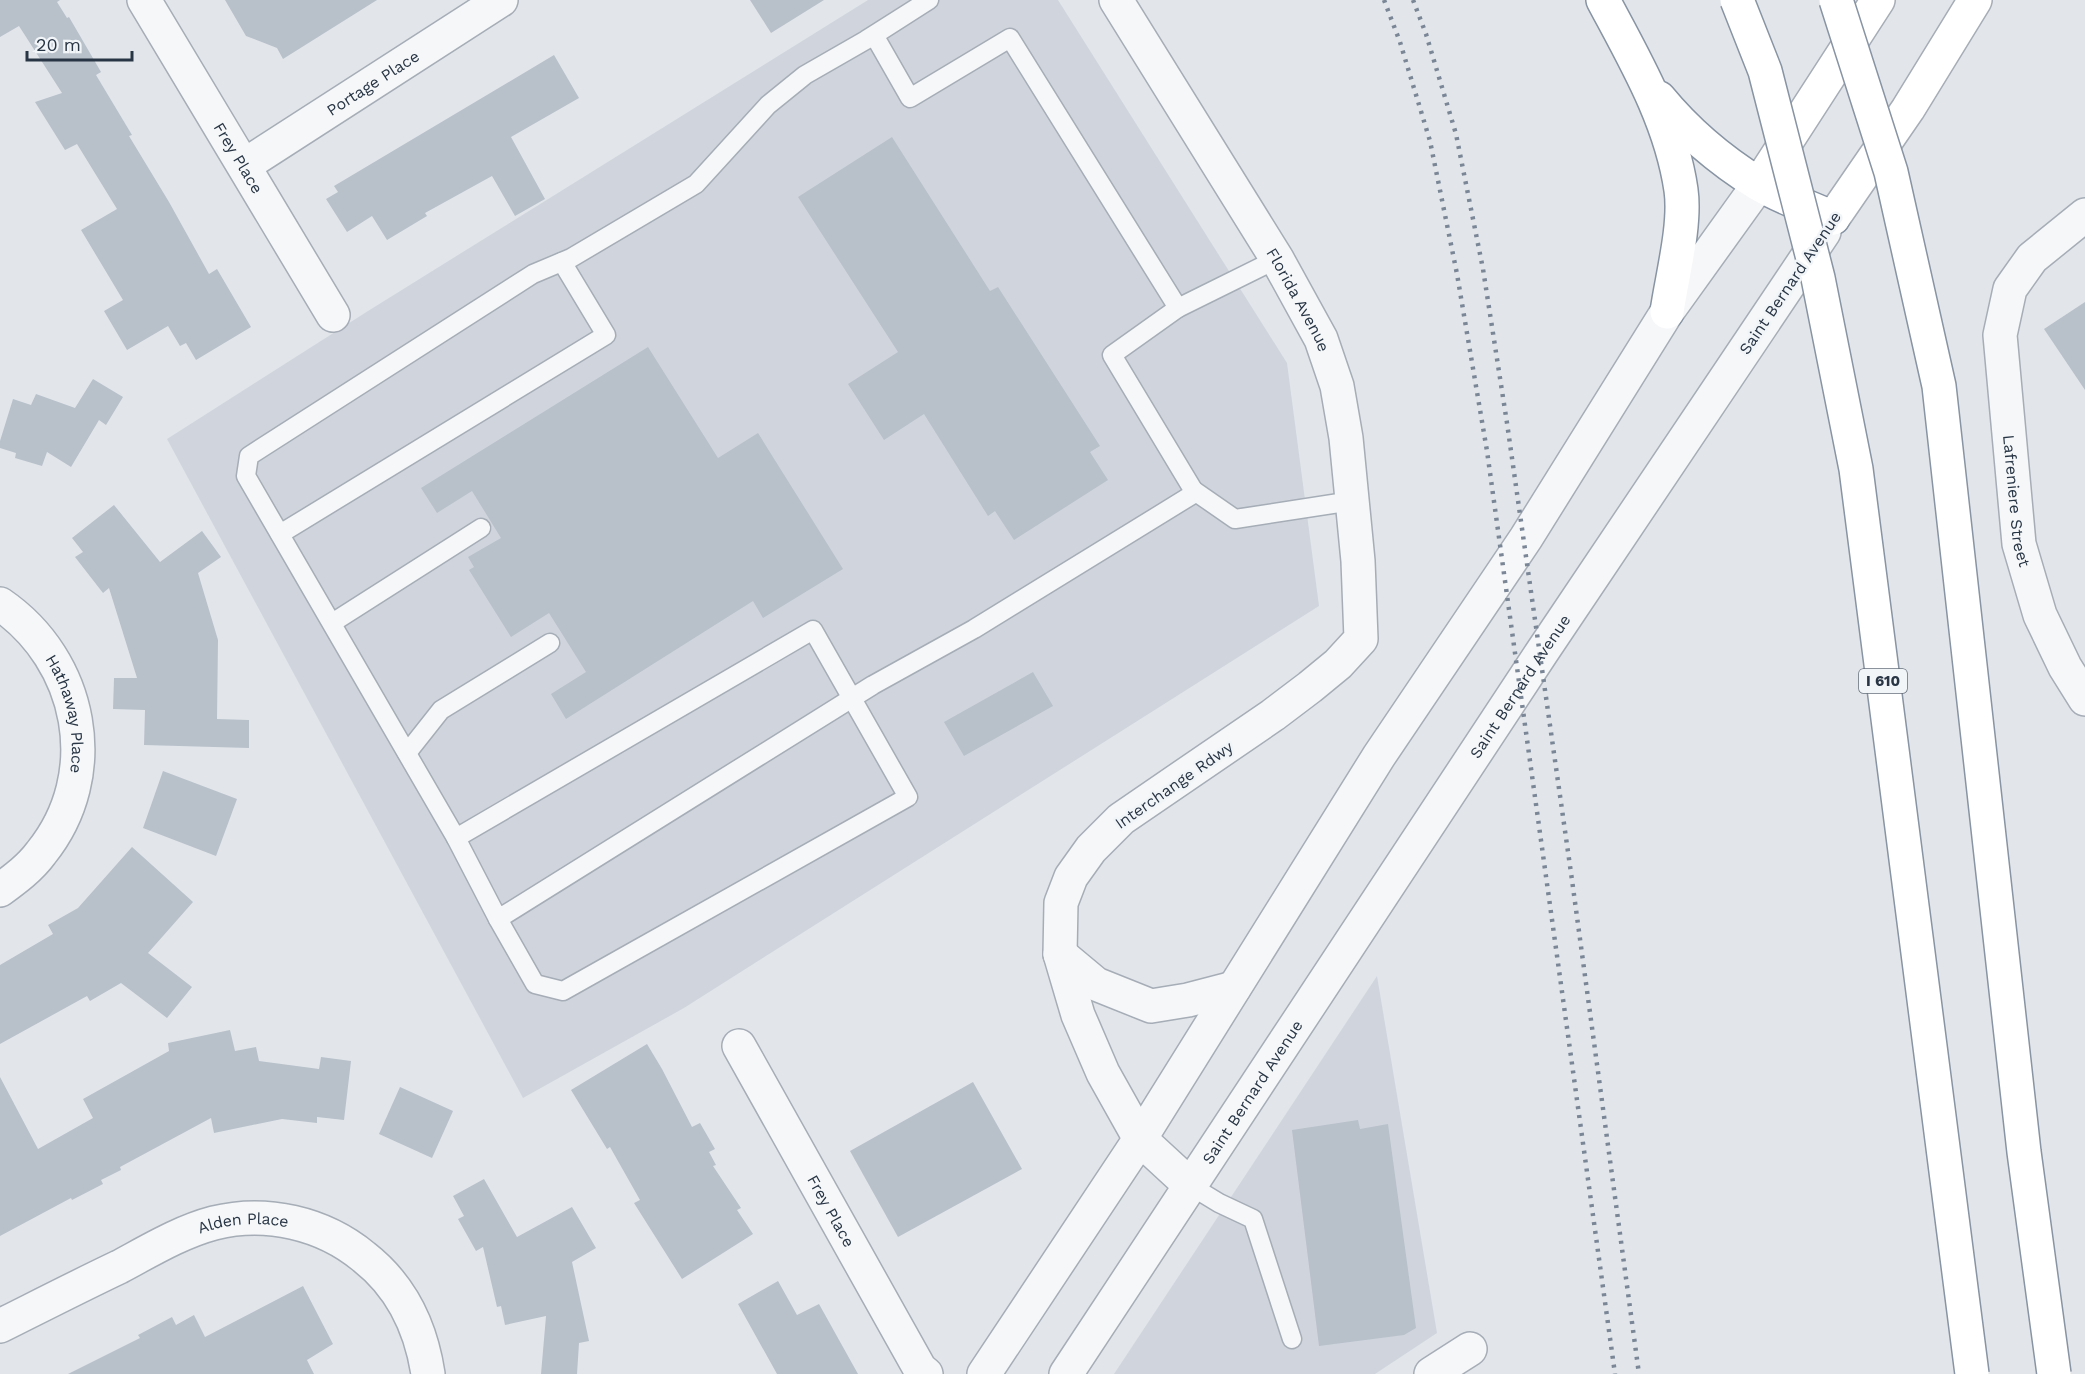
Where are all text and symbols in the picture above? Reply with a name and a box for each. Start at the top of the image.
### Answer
scale bar [27,24,132,62]
text: 20 m [36,34,81,55]
street label: Portage Place [323,46,423,119]
street label: Frey Place [210,119,267,197]
street label: Saint Bernard Avenue [1735,208,1845,358]
street label: Florida Avenue [1263,244,1334,354]
street label: Lafreniere Street [2000,434,2035,569]
street label: Saint Bernard Avenue [1465,611,1574,762]
street label: Hathaway Place [42,651,87,774]
road number: I 610 [1859,669,1907,693]
street label: Interchange Rdwy [1111,737,1237,833]
street label: Saint Bernard Avenue [1198,1016,1306,1167]
street label: Frey Place [804,1172,859,1250]
street label: Alden Place [195,1208,290,1237]

